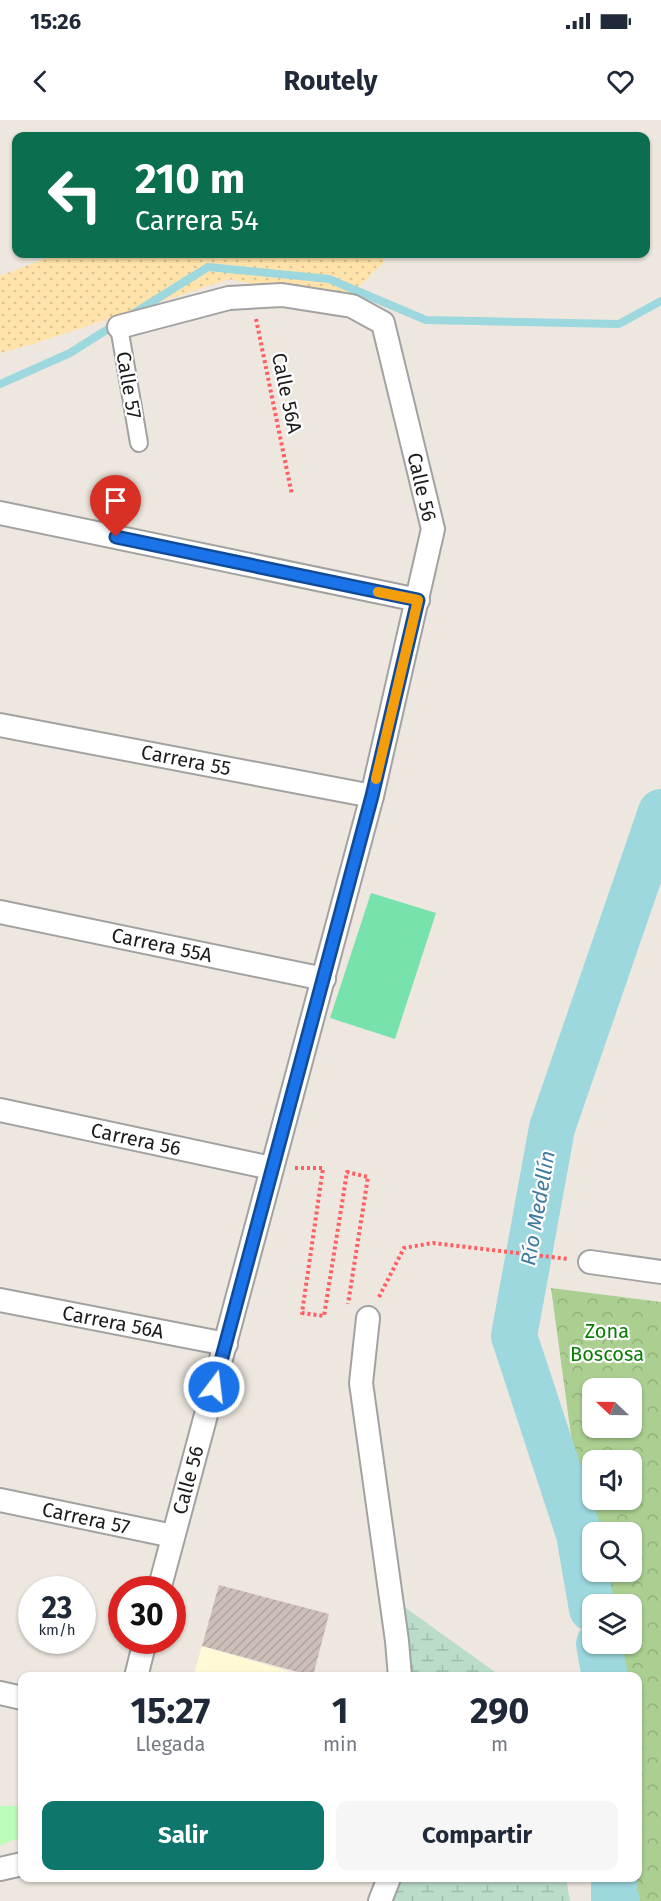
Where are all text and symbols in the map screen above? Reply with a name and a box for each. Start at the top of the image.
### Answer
text: 15:26 [30,8,81,35]
icon: back [24,65,57,98]
text: Routely [283,65,378,97]
icon: heart [604,65,637,98]
text: 210 m [135,154,245,204]
icon: left [36,156,114,234]
text: Carrera 54 [135,205,259,237]
street label: Calle 57 [111,349,147,421]
street label: Calle 56A [267,351,307,436]
street label: Calle 56 [402,450,442,524]
pin [90,475,141,537]
icon: arrive [99,484,132,517]
street label: Carrera 55 [139,740,233,780]
street label: Carrera 55A [110,923,215,967]
street label: Carrera 56 [89,1118,183,1160]
water label: Río Medellín [515,1148,561,1268]
street label: Carrera 56A [60,1300,166,1344]
park label: Zona Boscosa [570,1319,644,1366]
position arrow [182,1355,246,1419]
north arrow [582,1378,642,1438]
map controls [582,1378,642,1654]
street label: Calle 56 [167,1443,209,1517]
button: sound [582,1450,642,1510]
street label: Carrera 57 [40,1497,132,1539]
button: search [582,1522,642,1582]
speed limit sign: 30 [108,1576,186,1654]
text: 23 [42,1590,72,1626]
button: layers [582,1594,642,1654]
text: km/h [38,1621,76,1639]
text: 15:27 [131,1689,210,1733]
text: 1 [332,1689,348,1733]
text: 290 [470,1689,529,1733]
text: Llegada [135,1732,206,1756]
text: min [323,1732,357,1756]
text: m [491,1732,508,1756]
button: Salir [42,1801,324,1870]
button: Compartir [336,1801,618,1870]

